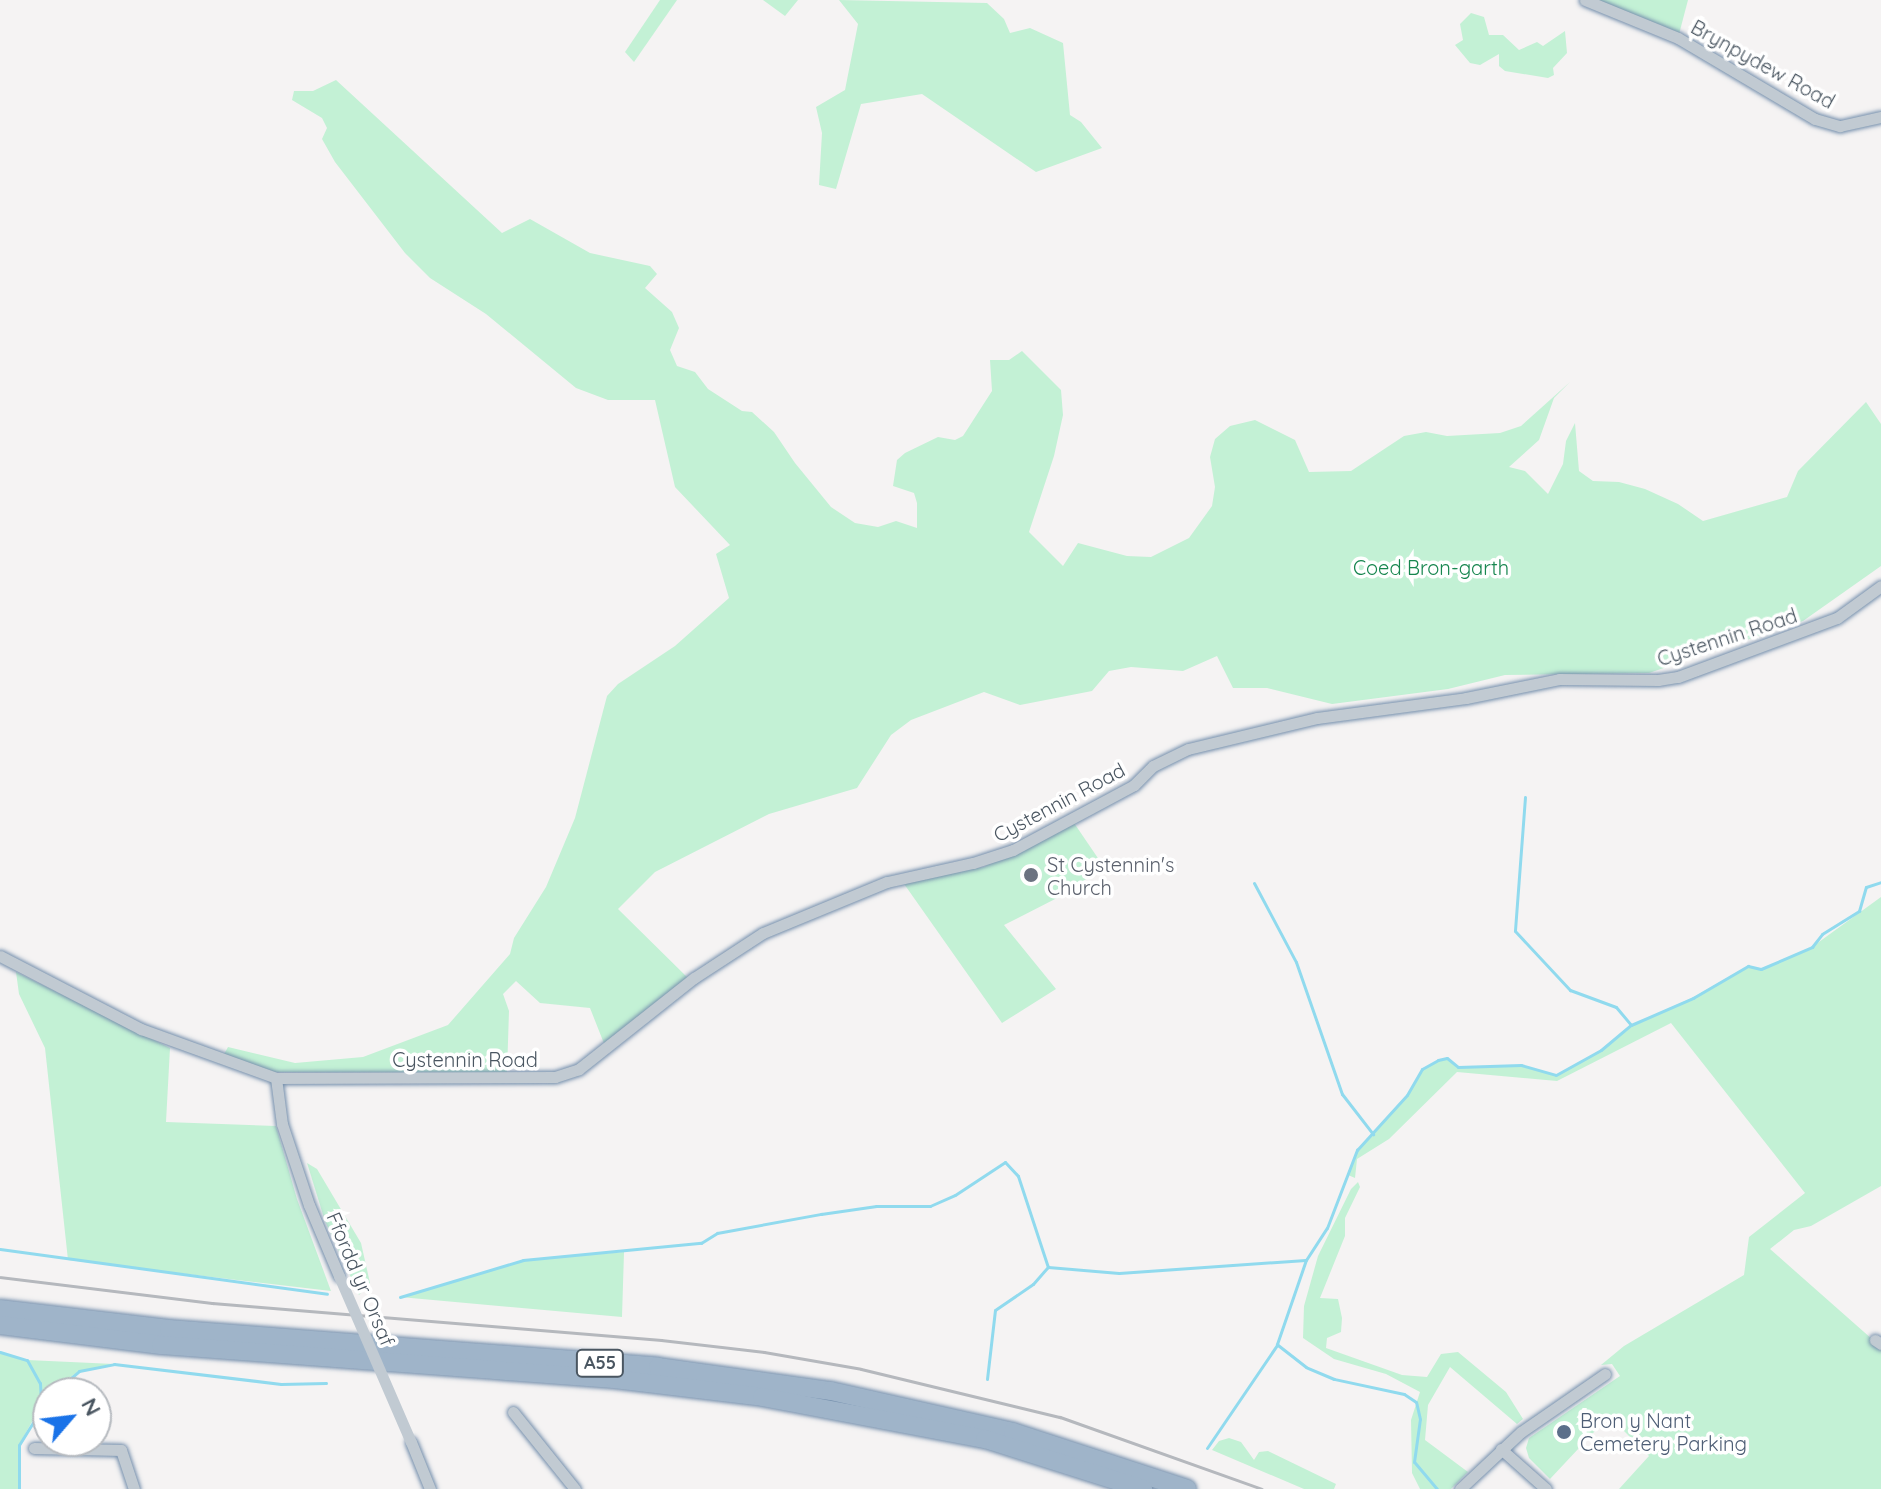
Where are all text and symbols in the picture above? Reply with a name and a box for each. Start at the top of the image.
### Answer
street label: Brynpydew Road [1687,15,1839,113]
park label: Coed Bron-garth [1353,555,1509,579]
street label: Cystennin Road [1654,603,1800,671]
street label: Cystennin Road [989,757,1129,847]
place label: St Cystennin's Church [1047,852,1174,899]
marker: St Cystennin's Church [1022,866,1040,884]
street label: Cystennin Road [392,1047,538,1071]
street label: Ffordd yr Orsaf [322,1208,400,1350]
road number: A55 [574,1349,626,1377]
north arrow [32,1377,112,1457]
text: N [75,1393,108,1420]
place label: Bron y Nant Cemetery Parking [1580,1408,1747,1455]
marker: Bron y Nant Cemetery Parking [1555,1423,1573,1441]

